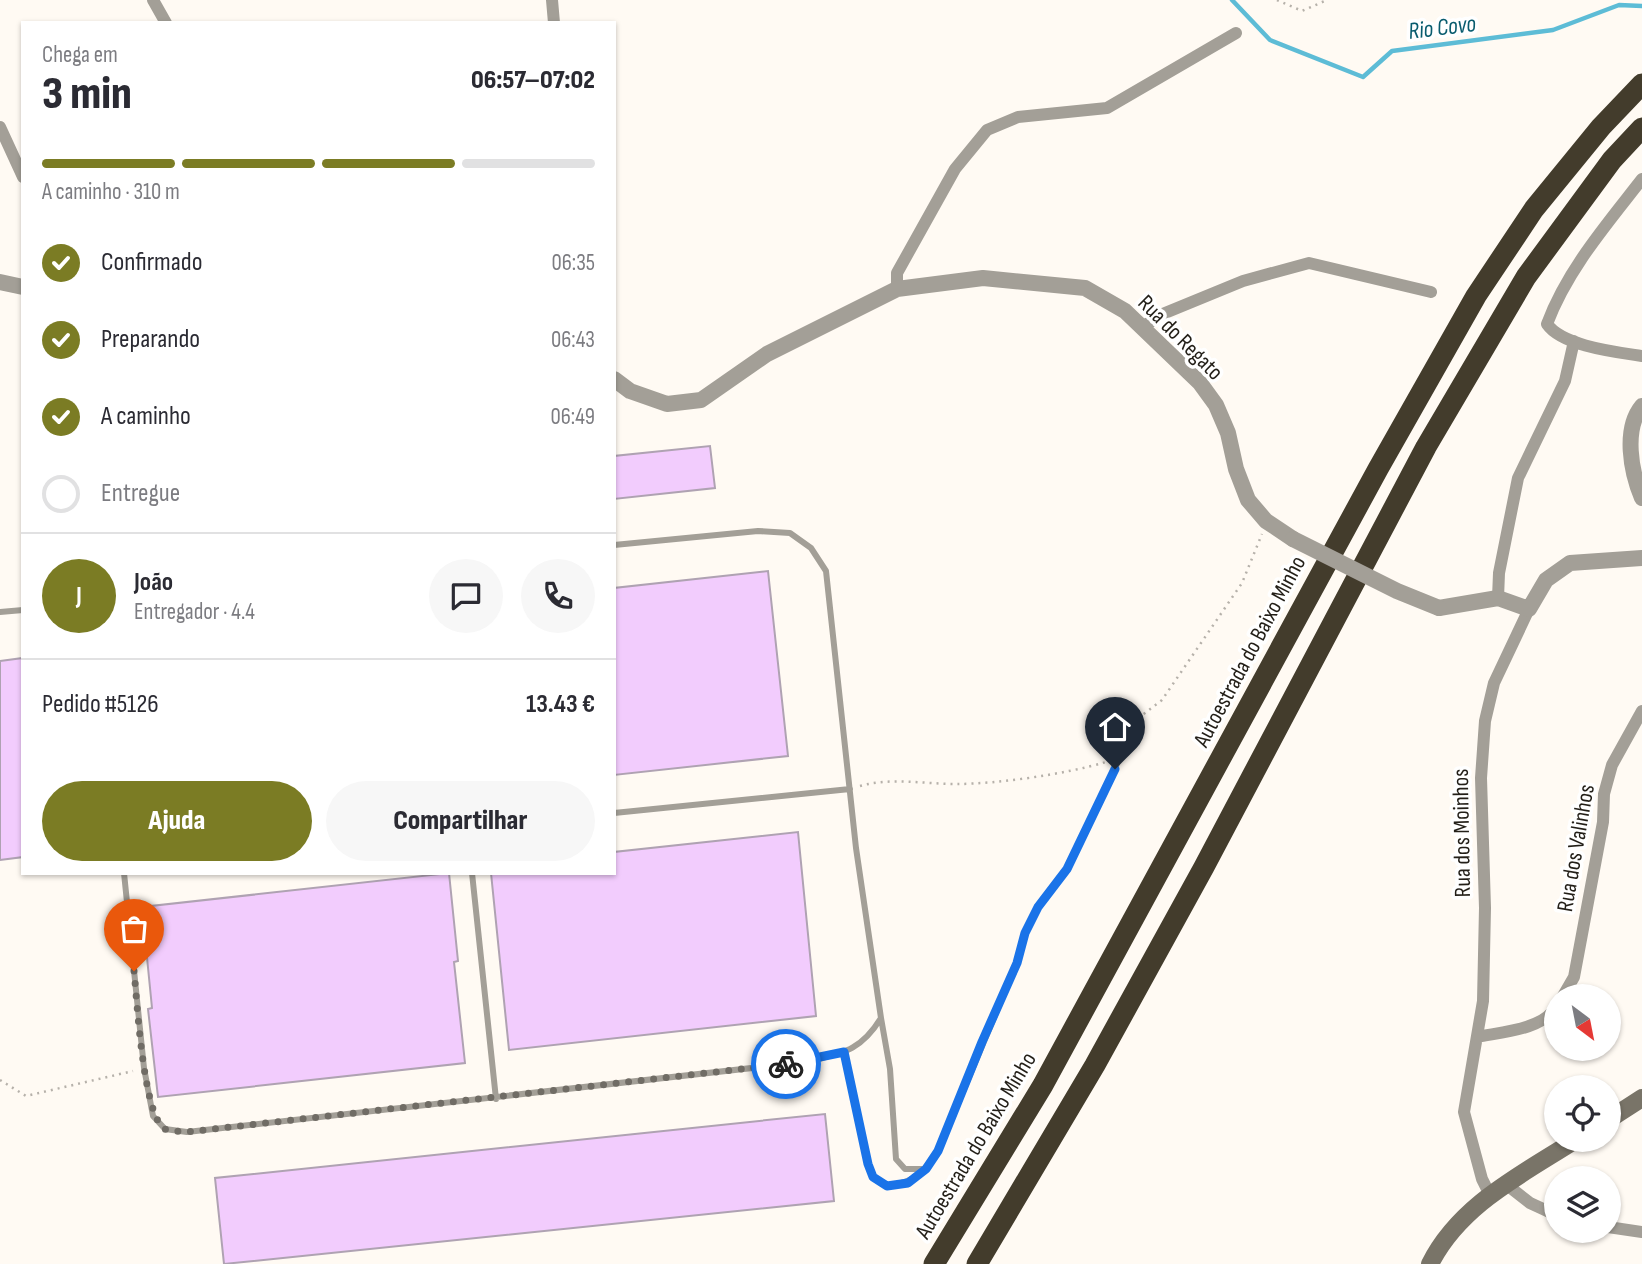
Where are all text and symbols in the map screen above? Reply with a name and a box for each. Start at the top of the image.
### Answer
water label: Rio Covo [1407,9,1478,46]
text: Chega em [42,41,118,69]
text: 06:57–07:02 [471,65,595,96]
text: 3 min [42,67,132,122]
text: A caminho · 310 m [42,178,180,206]
icon: check [42,244,80,282]
text: Confirmado [101,247,202,278]
text: 06:35 [551,249,595,277]
street label: Rua do Regato [1132,289,1229,386]
icon: check [42,321,80,359]
text: Preparando [101,324,200,355]
text: 06:43 [551,326,595,354]
icon: check [42,398,80,436]
text: A caminho [101,401,191,432]
text: 06:49 [550,403,595,431]
text: Entregue [101,478,180,509]
street label: Autoestrada do Baixo Minho [1187,551,1312,753]
button: chat [429,559,503,633]
button: phone [521,559,595,633]
text: João [134,567,173,598]
text: J [76,581,82,612]
text: Entregador · 4.4 [134,598,255,626]
text: Pedido #5126 [42,689,159,720]
text: 13.43 € [526,689,595,720]
pin [1085,697,1145,769]
icon: home [1096,708,1134,746]
street label: Rua dos Moinhos [1447,768,1477,898]
button: Ajuda [42,781,312,861]
button: Compartilhar [326,781,595,861]
street label: Rua dos Valinhos [1551,782,1601,914]
pin [104,899,164,971]
icon: bag [115,910,153,948]
north arrow [1544,984,1620,1060]
map controls [1544,984,1621,1243]
courier [751,1029,821,1099]
icon: bike [767,1045,805,1083]
street label: Autoestrada do Baixo Minho [909,1047,1043,1245]
button: locate [1544,1075,1621,1152]
button: layers [1544,1166,1621,1243]

